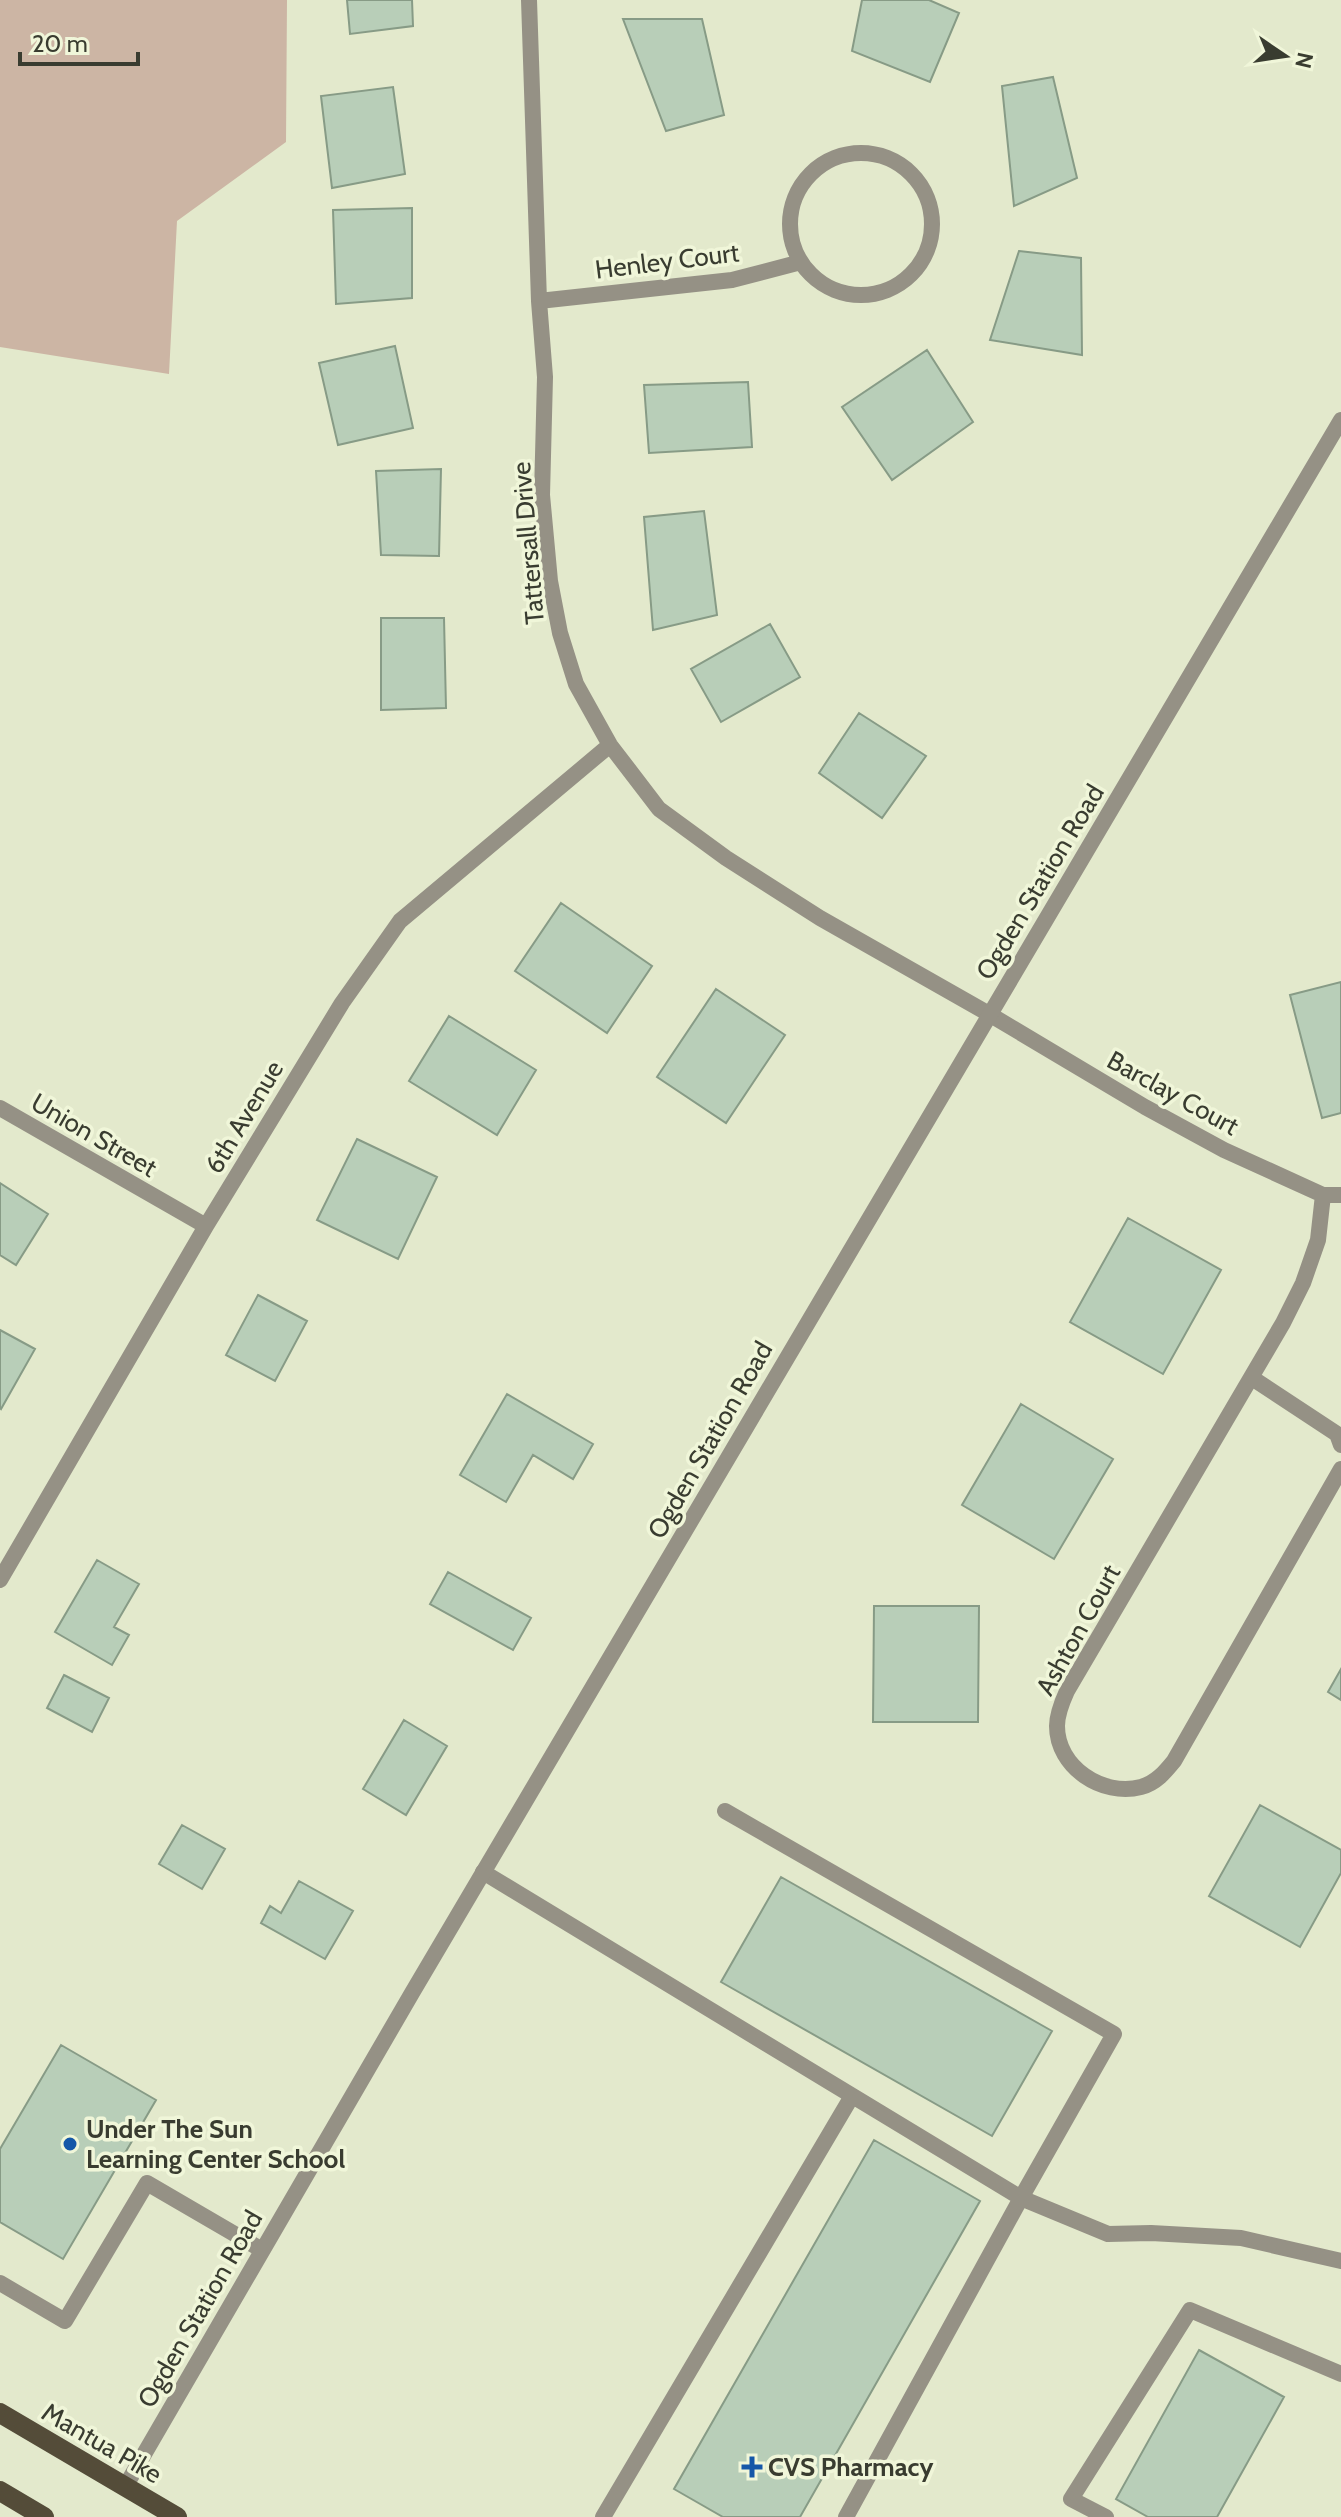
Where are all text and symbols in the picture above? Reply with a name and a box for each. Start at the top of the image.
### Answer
scale bar [20,16,138,66]
north arrow [1245,16,1325,96]
text: 20 m [32,29,88,58]
text: N [1289,50,1319,71]
street label: Henley Court [593,236,741,286]
street label: Tattersall Drive [505,460,551,626]
street label: Ogden Station Road [969,779,1111,985]
street label: Barclay Court [1102,1044,1245,1142]
street label: 6th Avenue [198,1055,290,1179]
street label: Union Street [25,1086,163,1184]
street label: Ogden Station Road [641,1336,779,1544]
street label: Ashton Court [1029,1559,1127,1701]
place label: Under The Sun Learning Center School [86,2113,345,2175]
marker: Under The Sun Learning Center School [61,2135,79,2153]
street label: Ogden Station Road [131,2205,269,2413]
street label: Mantua Pike [36,2396,168,2490]
place label: CVS Pharmacy [768,2451,933,2483]
marker: CVS Pharmacy [743,2458,761,2476]

